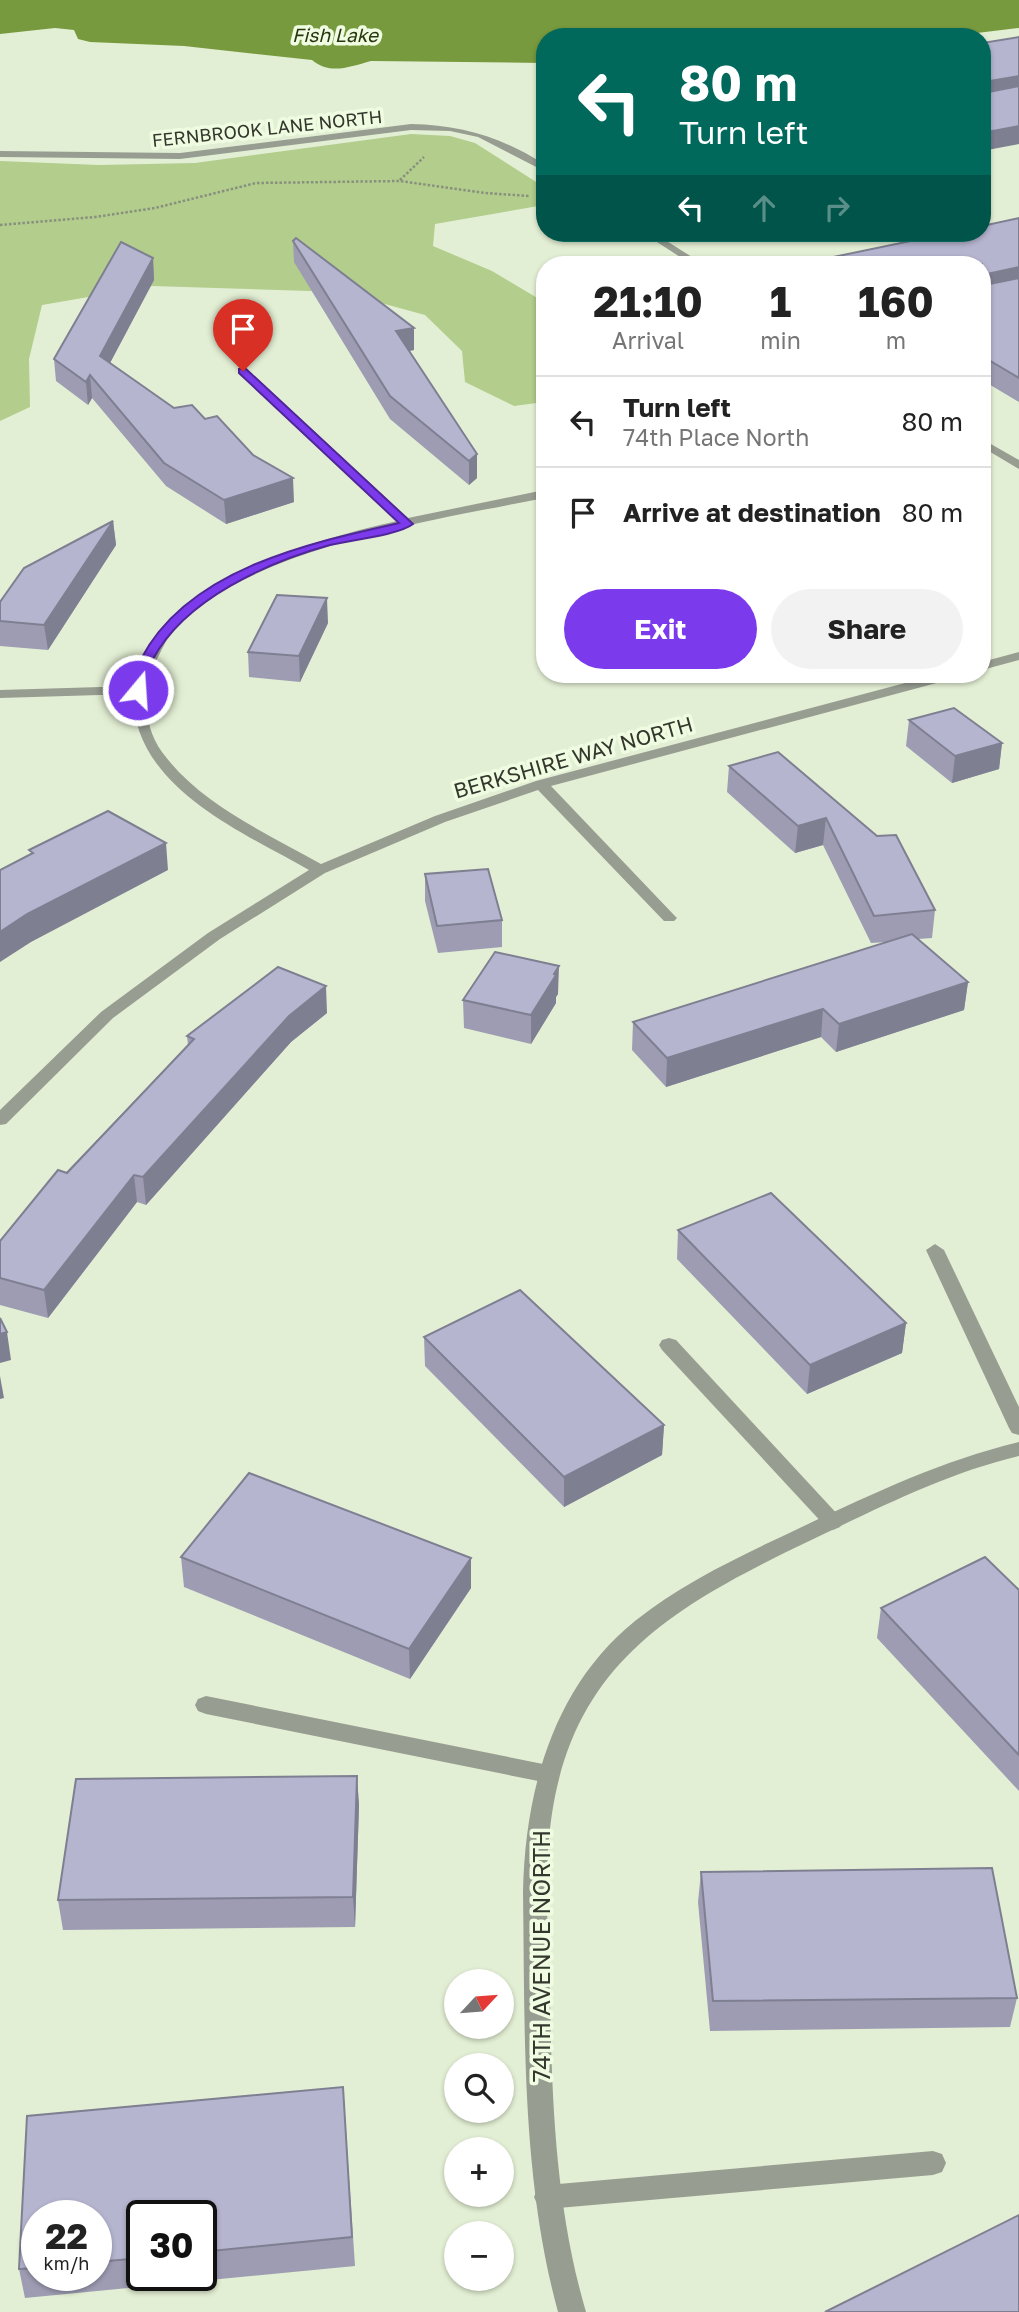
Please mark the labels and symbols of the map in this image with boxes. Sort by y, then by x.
water label: Fish Lake [292,23,380,46]
street label: FERNBROOK LANE NORTH [151,105,383,151]
pin [213,299,273,371]
position arrow [101,653,175,727]
street label: BERKSHIRE WAY NORTH [450,710,696,804]
street label: 74TH AVENUE NORTH [526,1830,555,2082]
north arrow [444,1969,514,2039]
speed limit sign: 30 [126,2200,217,2291]

